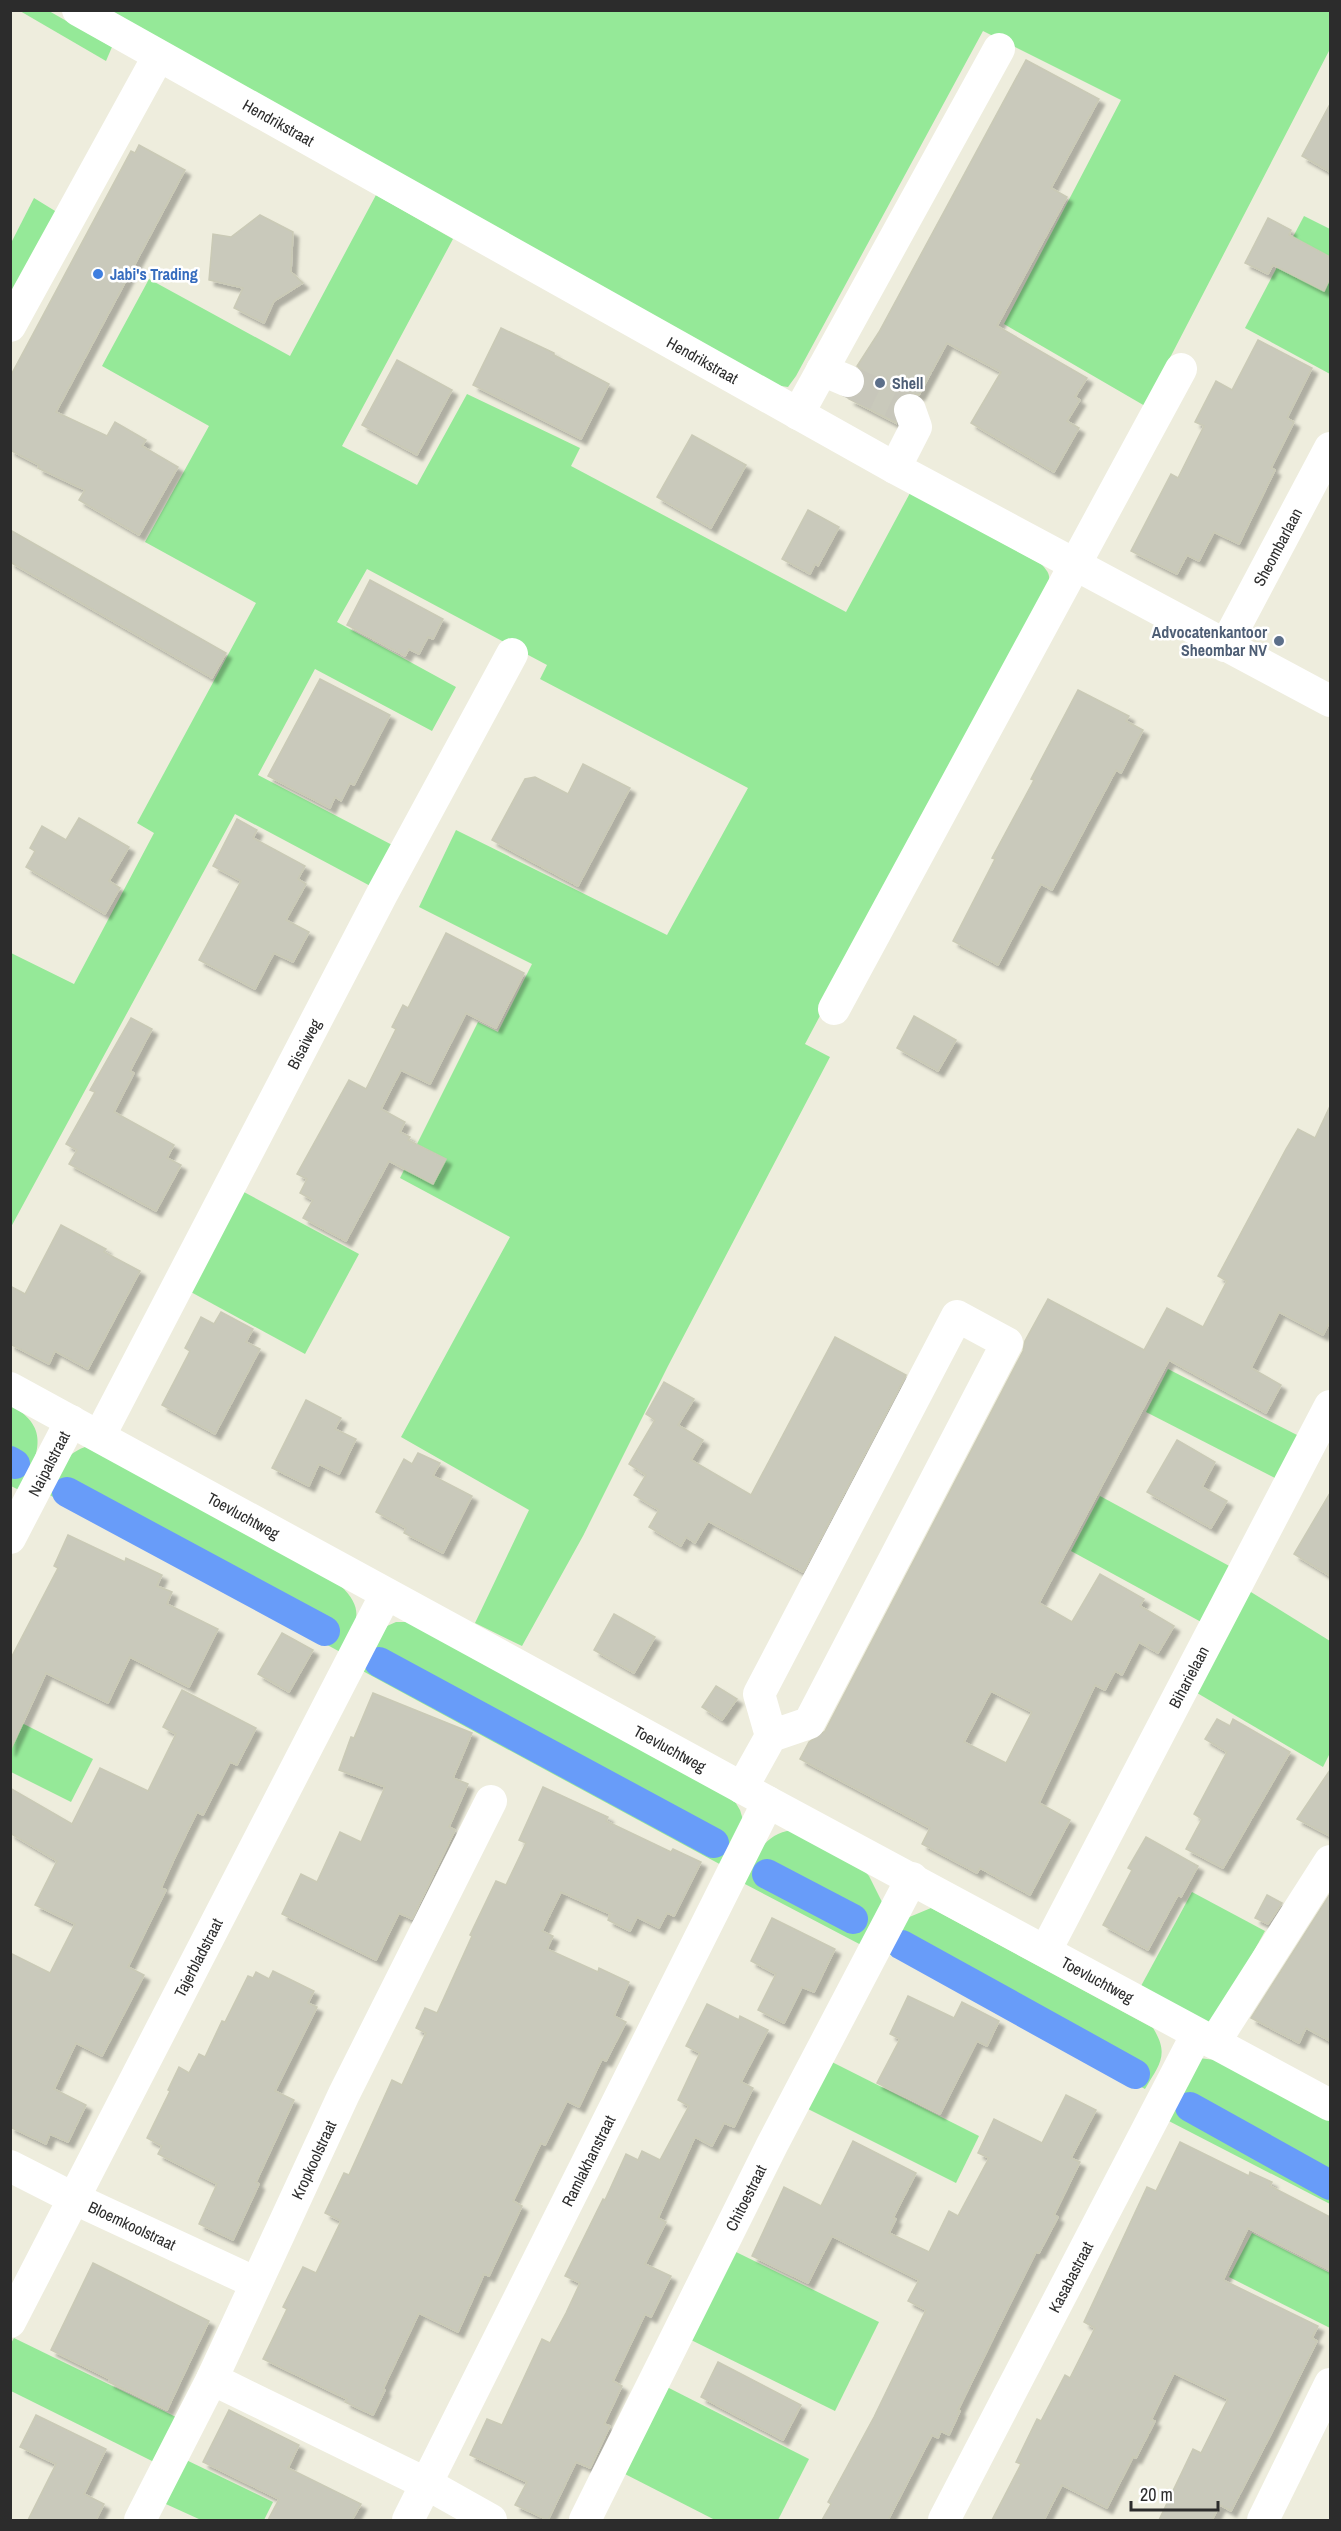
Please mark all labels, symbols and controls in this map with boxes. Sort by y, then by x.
street label: Hendrikstraat [239,94,319,152]
place label: Jabi's Trading [110,263,198,285]
marker: Jabi's Trading [91,267,105,281]
street label: Hendrikstraat [663,331,743,389]
place label: Shell [892,372,923,394]
marker: Shell [873,376,887,390]
street label: Sheombarlaan [1248,504,1307,590]
place label: Advocatenkantoor Sheombar NV [1152,621,1268,661]
marker: Advocatenkantoor Sheombar NV [1272,634,1286,648]
street label: Bisaiweg [282,1014,326,1073]
street label: Naipalstraat [23,1427,75,1500]
street label: Toevluchtweg [203,1487,284,1545]
street label: Biharielaan [1163,1642,1214,1712]
street label: Toevluchtweg [630,1720,711,1778]
street label: Tajerbladstraat [169,1914,228,2001]
street label: Toevluchtweg [1057,1951,1138,2009]
street label: Ramlakhanstraat [556,2111,620,2210]
street label: Kropkoolstraat [286,2116,341,2203]
street label: Chitoestraat [720,2161,772,2235]
street label: Bloemkoolstraat [85,2196,180,2255]
street label: Kasabastraat [1043,2237,1098,2316]
scale bar [1131,2474,1218,2512]
text: 20 m [1140,2482,1173,2507]

